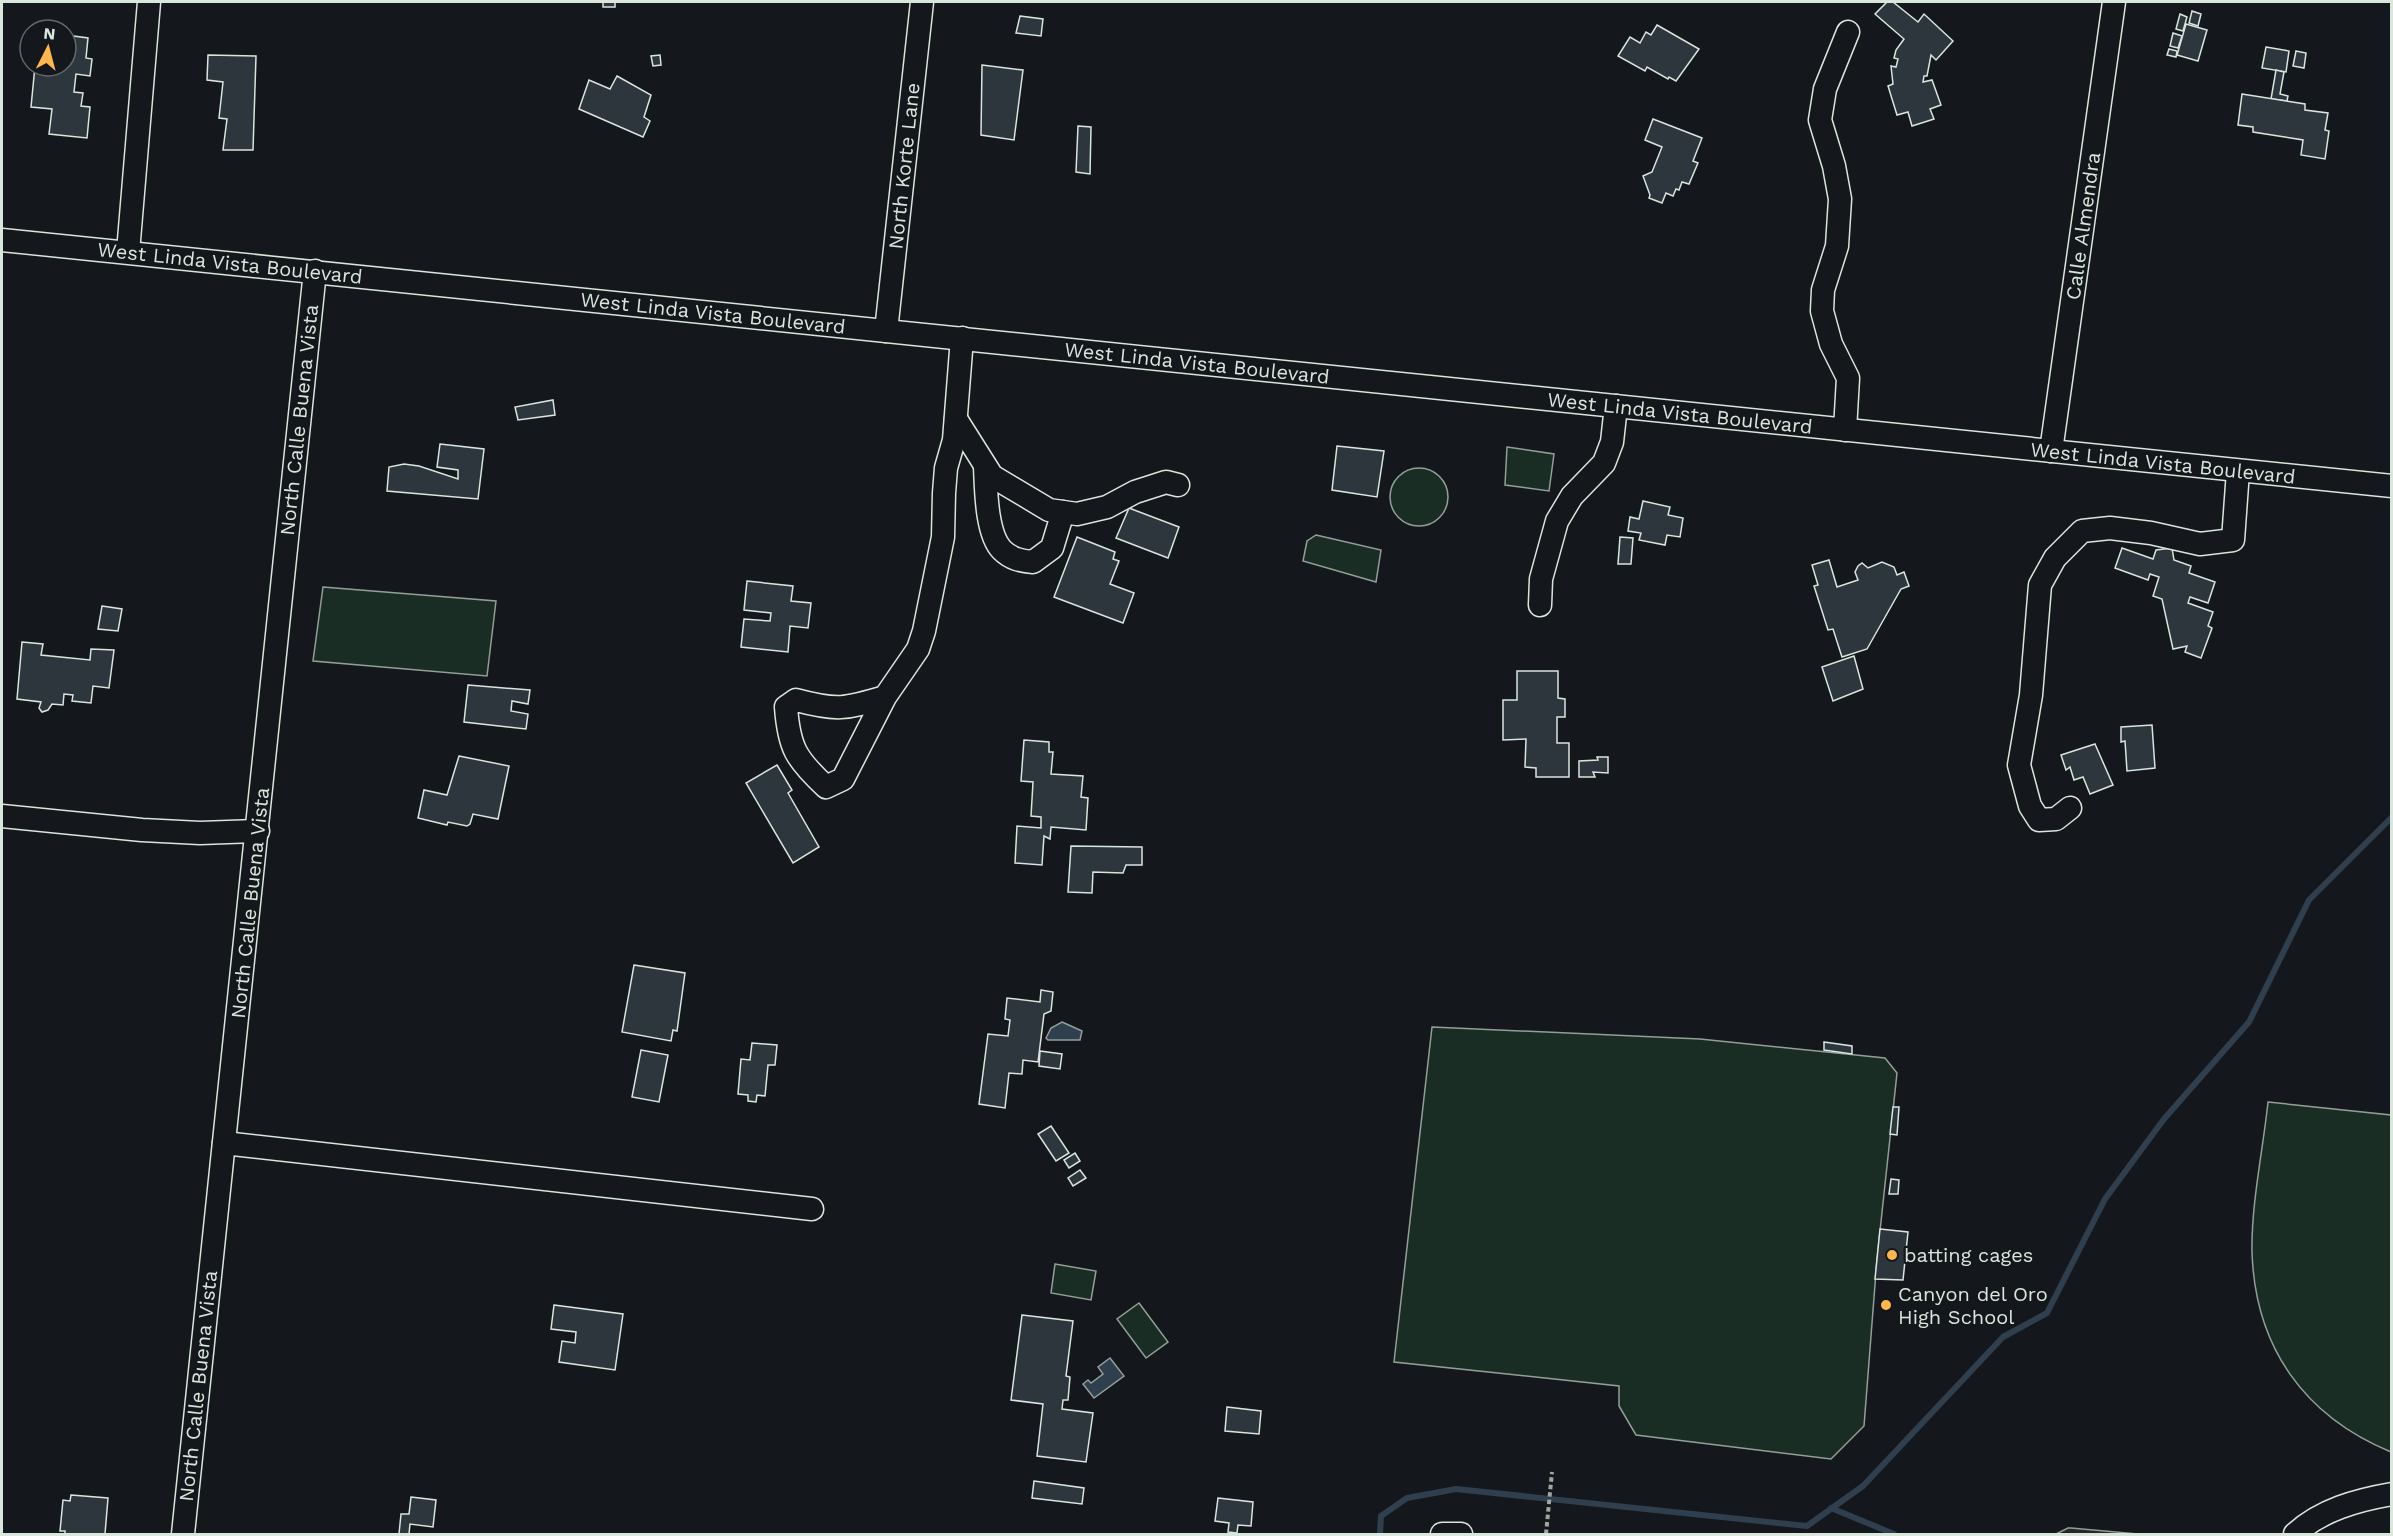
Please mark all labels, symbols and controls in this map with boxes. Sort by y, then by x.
north arrow [18,18,78,78]
text: N [43,24,56,44]
street label: North Korte Lane [883,81,925,251]
street label: Calle Almendra [2061,151,2105,301]
street label: West Linda Vista Boulevard [96,237,364,289]
street label: West Linda Vista Boulevard [579,287,847,339]
street label: North Calle Buena Vista [275,303,323,537]
street label: West Linda Vista Boulevard [1063,337,1331,389]
street label: West Linda Vista Boulevard [1546,387,1814,439]
street label: West Linda Vista Boulevard [2029,437,2297,489]
street label: North Calle Buena Vista [226,786,274,1020]
place label: batting cages [1904,1243,2033,1267]
marker: batting cages [1885,1248,1899,1262]
street label: North Calle Buena Vista [174,1269,222,1503]
place label: Canyon del Oro High School [1898,1282,2048,1329]
marker: Canyon del Oro High School [1879,1298,1893,1312]

